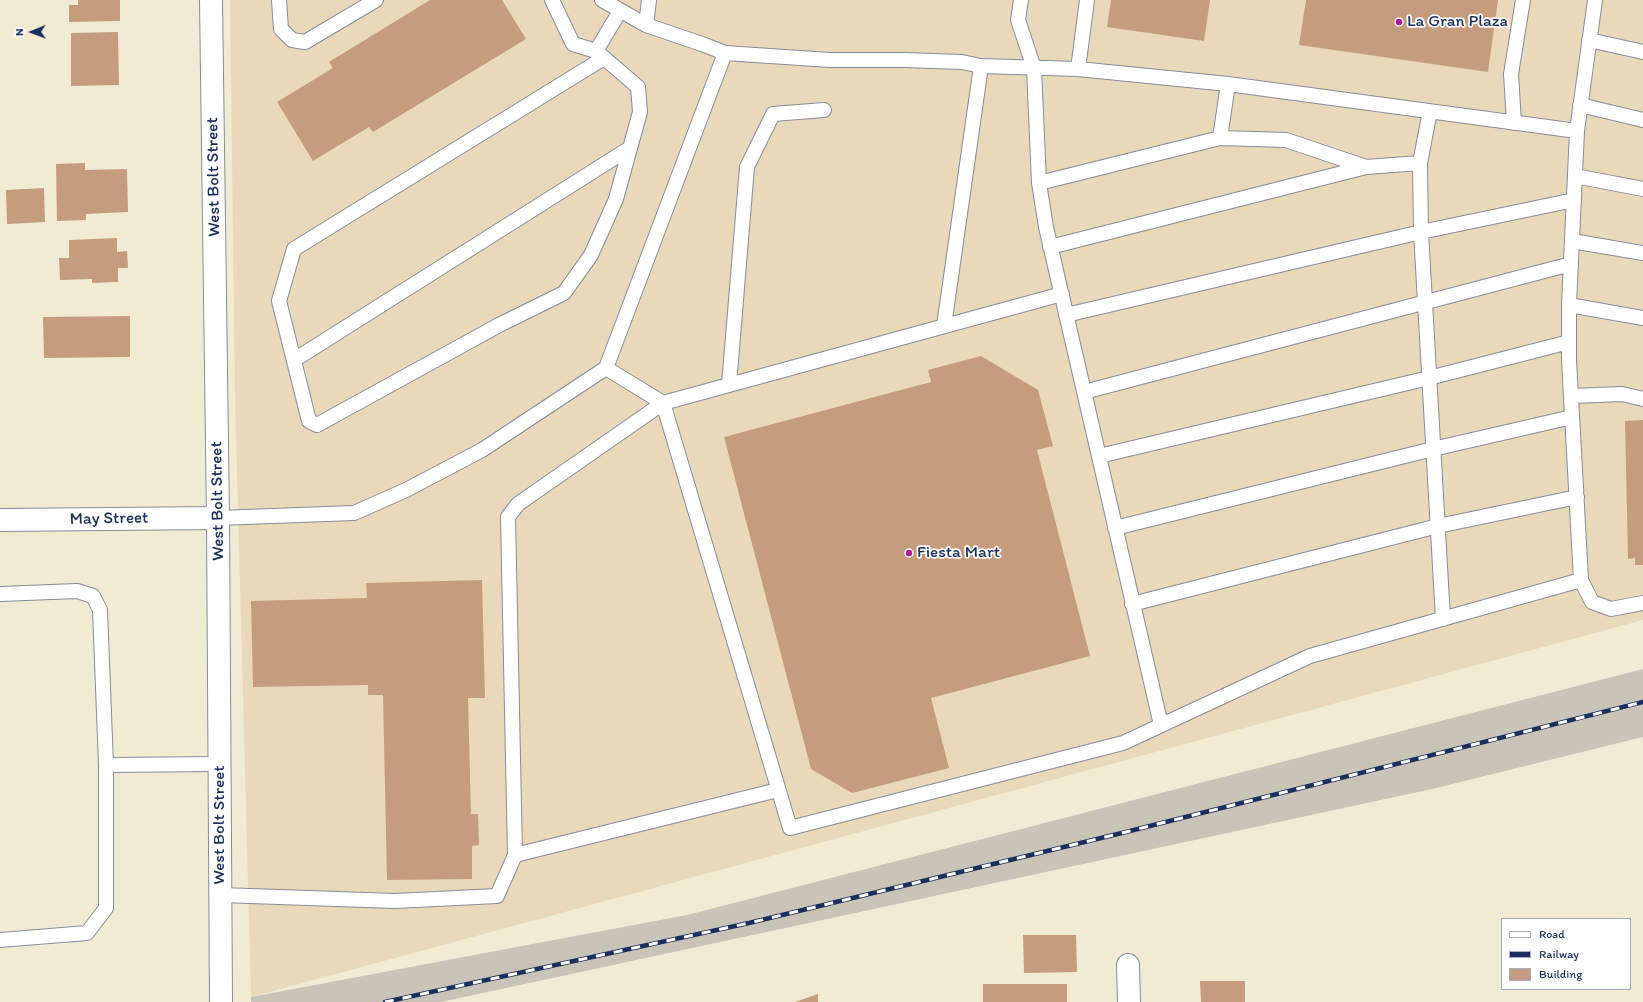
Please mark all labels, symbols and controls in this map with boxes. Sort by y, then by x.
north arrow [12,12,52,52]
place label: La Gran Plaza [1407,12,1508,32]
marker: La Gran Plaza [1394,17,1404,27]
text: N [13,28,26,36]
street label: West Bolt Street [203,117,225,237]
street label: West Bolt Street [207,441,229,561]
street label: May Street [69,508,149,530]
place label: Fiesta Mart [917,543,1000,563]
marker: Fiesta Mart [904,548,914,558]
street label: West Bolt Street [210,765,230,885]
legend [1501,918,1631,990]
text: Road [1539,927,1565,941]
text: Railway [1539,947,1579,961]
text: Building [1539,967,1582,981]

